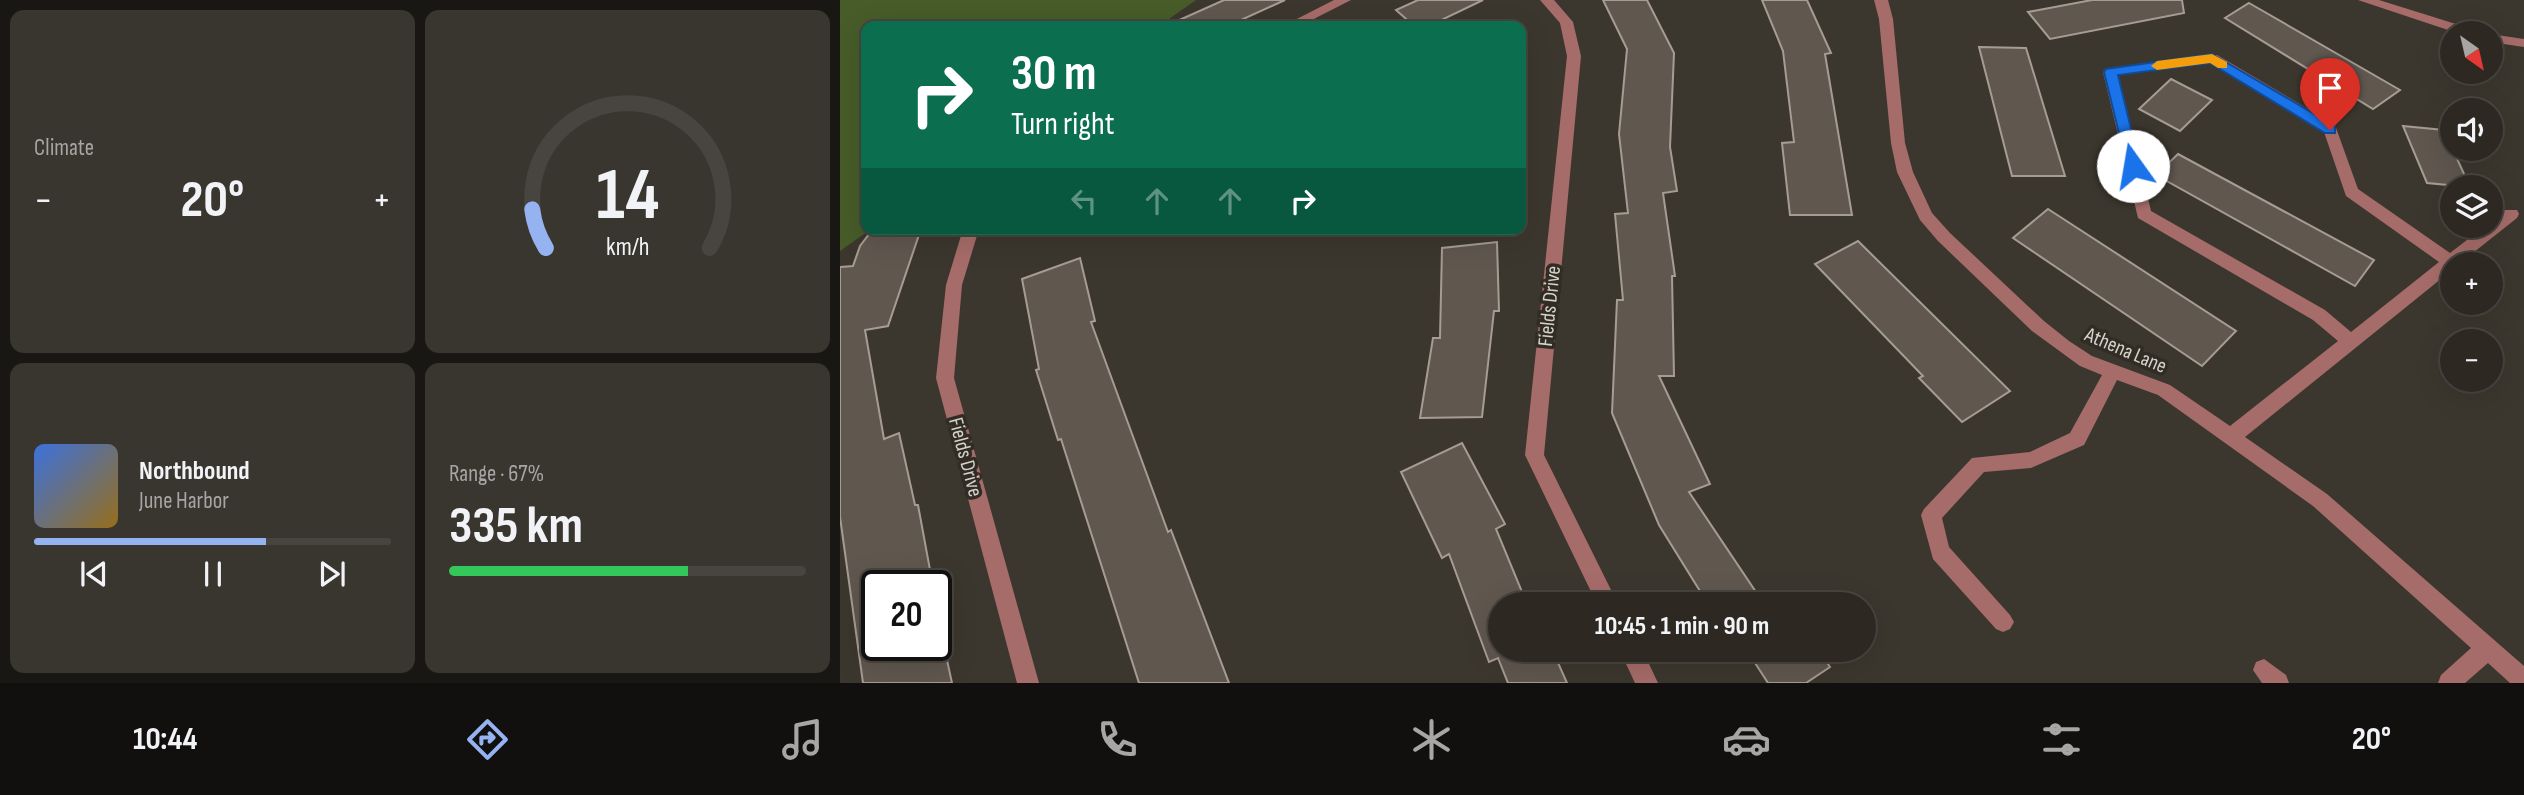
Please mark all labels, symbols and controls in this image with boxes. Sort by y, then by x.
north arrow [2440,21,2502,84]
map controls [2440,21,2503,392]
text: 30 m [1011,45,1096,104]
icon: right [896,49,987,140]
pin [2300,58,2360,130]
icon: arrive [2311,69,2349,107]
button: sound [2440,98,2503,161]
text: Turn right [1011,105,1115,144]
position arrow [2096,129,2170,203]
text: Climate [34,134,94,162]
text: 14 [596,152,659,240]
text: 20° [181,169,244,232]
button: layers [2440,175,2503,238]
text: − [34,178,53,223]
text: + [372,178,391,223]
icon: left [1065,182,1103,220]
icon: ahead [1138,182,1176,220]
icon: ahead [1211,182,1249,220]
icon: right [1284,182,1322,220]
text: km/h [606,231,649,262]
button: + [2440,252,2503,315]
street label: Fields Drive [1533,265,1566,348]
street label: Athena Lane [2080,322,2171,379]
button: − [2440,329,2503,392]
street label: Fields Drive [943,415,988,499]
text: Northbound [139,456,250,487]
text: Range · 67% [449,460,544,488]
text: June Harbor [139,487,229,515]
text: 335 km [449,495,583,558]
icon: previous [75,555,113,593]
icon: pause [194,555,232,593]
icon: next [313,555,351,593]
speed limit sign: 20 [861,570,952,661]
text: 10:45 · 1 min · 90 m [1595,611,1769,642]
icon: directions [463,715,512,764]
icon: music [778,715,827,764]
icon: phone [1093,715,1142,764]
icon: climate [1407,715,1456,764]
icon: car [1722,715,1771,764]
icon: filters [2037,715,2086,764]
text: 10:44 [133,720,197,759]
text: 20° [2352,720,2391,759]

